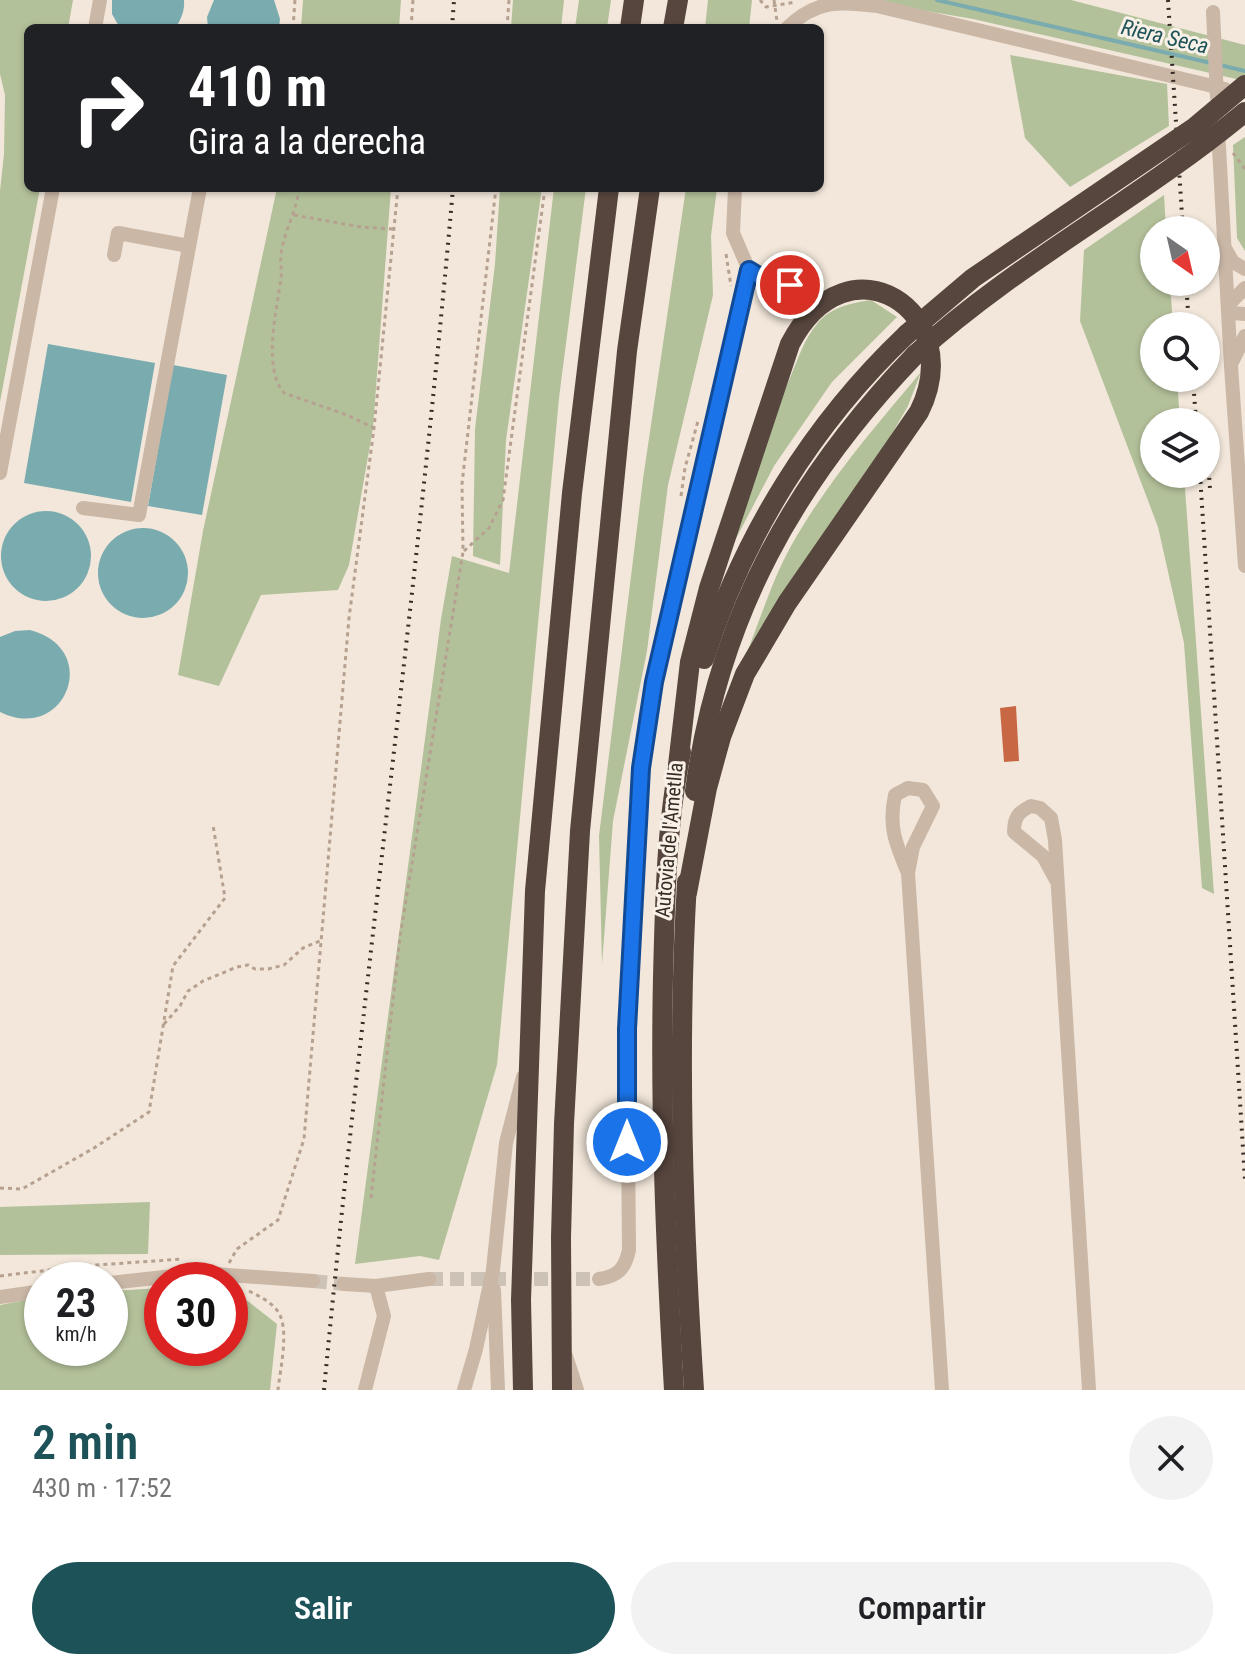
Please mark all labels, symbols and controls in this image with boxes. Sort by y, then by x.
water label: Riera Seca [1119,14,1211,59]
text: 410 m [188,54,327,120]
icon: right [56,56,160,160]
text: Gira a la derecha [188,121,426,163]
north arrow [1140,216,1220,296]
map controls [1140,216,1220,488]
pin [756,251,824,319]
icon: arrive [768,263,812,307]
button: search [1140,312,1220,392]
button: layers [1140,408,1220,488]
street label: Autovia de l'Ametlla [650,762,688,918]
position arrow [585,1100,669,1184]
speed limit sign: 30 [144,1262,248,1366]
text: 23 [56,1280,96,1327]
text: km/h [55,1322,97,1346]
text: 2 min [32,1414,138,1471]
button: close [1129,1416,1213,1500]
text: 430 m · 17:52 [32,1473,172,1503]
button: Salir [32,1562,615,1654]
button: Compartir [631,1562,1213,1654]

